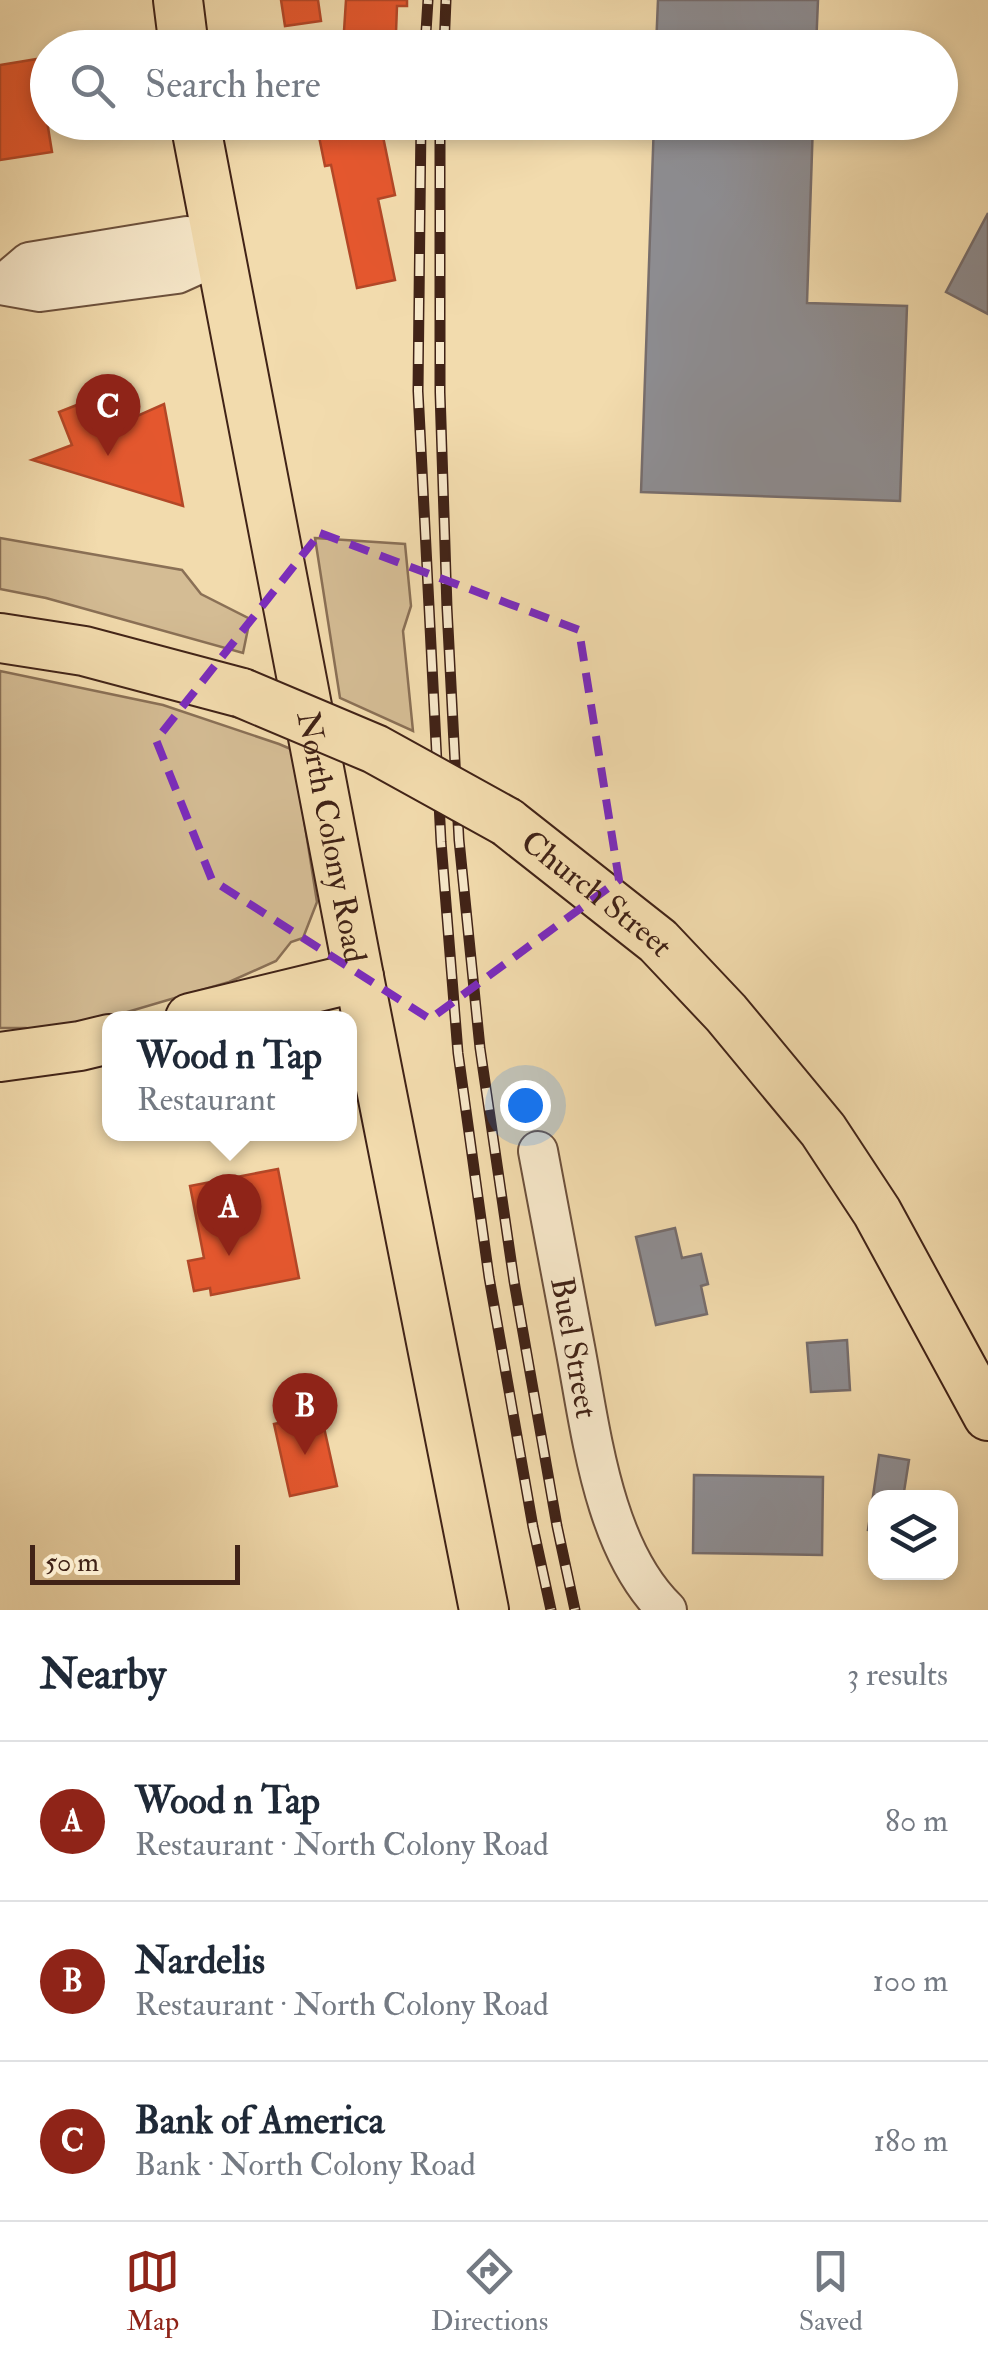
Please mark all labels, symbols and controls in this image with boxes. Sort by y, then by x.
search box [30,30,958,140]
icon: search [65,58,120,113]
text: Search here [145,61,321,109]
pin: C [76,374,140,456]
street label: North Colony Road [287,708,375,966]
street label: Church Street [513,822,681,965]
popup [102,1011,357,1141]
text: Wood n Tap [137,1032,322,1080]
text: Restaurant [137,1080,276,1120]
your location [500,1080,551,1131]
pin: A [196,1174,262,1256]
street label: Buel Street [541,1274,606,1422]
pin: B [272,1372,338,1455]
map controls [868,1490,958,1580]
button: layers [868,1490,958,1580]
scale bar [30,1540,240,1584]
text: 50 m [45,1545,99,1580]
text: Nearby [40,1649,166,1701]
text: 3 results [847,1655,948,1695]
text: Wood n Tap [135,1777,320,1825]
text: A [62,1801,83,1841]
text: 80 m [885,1801,948,1841]
text: Restaurant · North Colony Road [135,1825,549,1865]
text: Nardelis [135,1937,265,1985]
text: B [62,1961,83,2001]
text: 100 m [872,1961,948,2001]
text: Restaurant · North Colony Road [135,1985,549,2025]
text: Bank of America [135,2097,384,2145]
text: C [61,2121,84,2161]
text: 180 m [874,2121,948,2161]
text: Bank · North Colony Road [135,2145,476,2185]
tab: Map [125,2244,180,2339]
tab: Directions [431,2244,548,2339]
tab: Saved [799,2244,863,2339]

